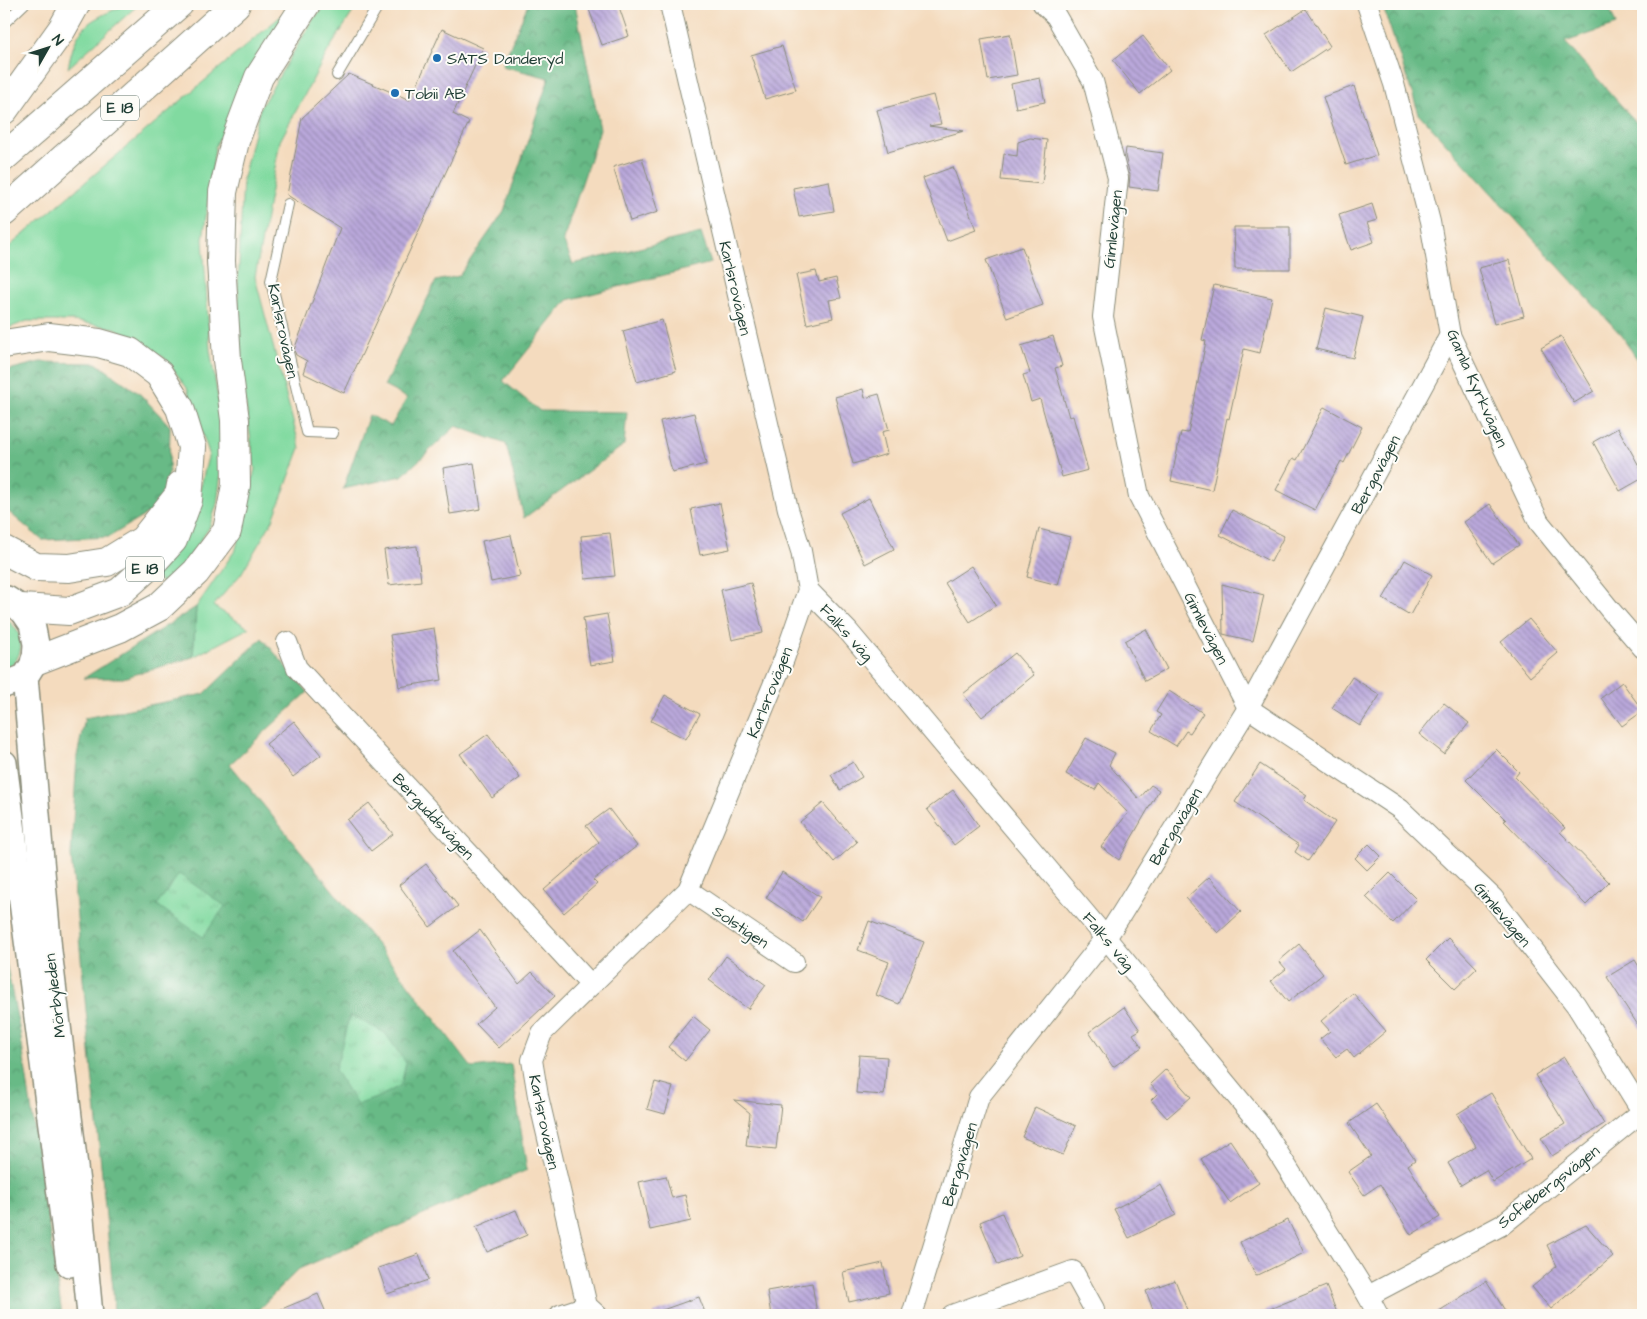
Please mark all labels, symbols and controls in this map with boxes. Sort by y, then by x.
north arrow [22,22,72,72]
text: N [47,31,68,50]
place label: SATS Danderyd [447,48,563,71]
marker: SATS Danderyd [431,52,443,64]
place label: Tobii AB [405,83,466,105]
marker: Tobii AB [389,87,401,99]
road number: E 18 [101,96,139,120]
street label: Gimlevägen [1098,189,1129,269]
street label: Karlsrovägen [712,239,757,338]
street label: Karlsrovägen [261,282,304,381]
street label: Gamla Kyrkvägen [1440,326,1513,451]
street label: Bergavägen [1346,431,1407,518]
road number: E 18 [126,556,164,582]
street label: Gimlevägen [1178,589,1234,669]
street label: Falks väg [814,599,878,667]
street label: Karlsrovägen [742,644,799,742]
street label: Berguddsvägen [387,769,479,865]
street label: Bergavägen [1144,784,1208,870]
street label: Gimlevägen [1468,878,1536,952]
street label: Solstigen [707,900,773,955]
street label: Falks väg [1076,907,1139,976]
street label: Mörbyleden [39,952,72,1039]
street label: Karlsrovägen [522,1073,565,1172]
street label: Bergavägen [937,1120,984,1209]
street label: Sofiebergsvägen [1493,1140,1605,1234]

